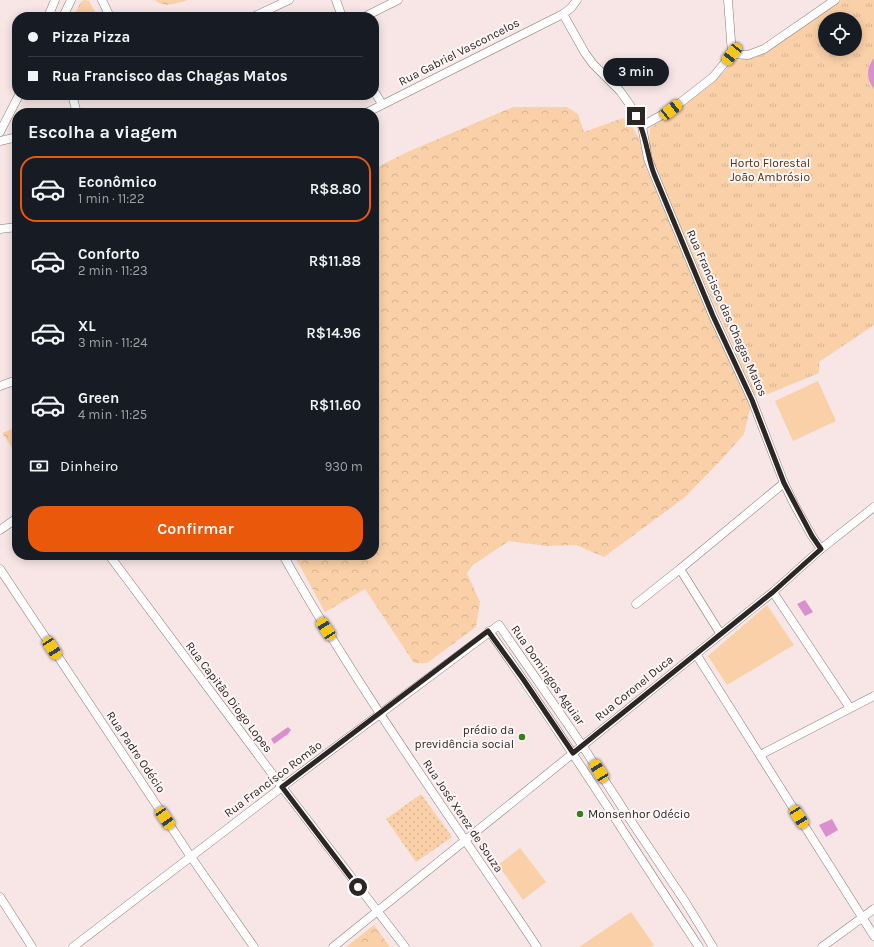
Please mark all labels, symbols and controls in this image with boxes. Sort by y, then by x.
map controls [818,12,862,56]
button: locate [818,12,862,56]
street label: Rua Gabriel Vasconcelos [396,15,522,89]
text: Pizza Pizza [52,28,130,46]
car [720,41,744,67]
callout: 3 min [603,58,669,86]
text: 3 min [618,64,654,79]
text: Rua Francisco das Chagas Matos [52,67,288,85]
car [658,98,684,122]
route end [627,107,645,125]
text: Escolha a viagem [28,121,178,143]
park label: Horto Florestal João Ambrósio [730,156,810,184]
icon: car [30,171,66,207]
text: Econômico [78,173,157,191]
text: R$8.80 [310,180,361,198]
text: 1 min · 11:22 [78,191,144,206]
street label: Rua Francisco das Chagas Matos [684,227,770,399]
icon: car [30,243,66,279]
text: Conforto [78,245,140,263]
text: R$11.88 [309,252,361,270]
text: 2 min · 11:23 [78,263,148,278]
icon: car [30,315,66,351]
text: XL [78,317,96,335]
text: R$14.96 [306,324,361,342]
text: 3 min · 11:24 [78,335,148,350]
icon: car [30,387,66,423]
text: Green [78,389,119,407]
text: R$11.60 [310,396,361,414]
text: 4 min · 11:25 [78,407,147,422]
icon: cash [28,455,50,477]
text: Dinheiro [60,457,118,475]
text: 930 m [325,459,363,474]
button: Confirmar [28,506,363,552]
car [314,616,338,642]
street label: Rua Domingos Aguiar [508,622,588,728]
car [40,635,64,661]
street label: Rua Capitão Diogo Lopes [183,639,275,755]
street label: Rua Coronel Duca [592,652,676,724]
street label: Rua Padre Odécio [104,709,168,795]
place label: prédio da previdência social [415,723,514,751]
marker: prédio da previdência social [517,732,527,742]
street label: Rua Francisco Romão [221,738,325,820]
street label: Rua José Xerez de Souza [420,757,506,875]
car [588,758,610,784]
car [788,804,810,830]
car [153,805,177,831]
place label: Monsenhor Odécio [588,807,690,821]
marker: Monsenhor Odécio [575,809,585,819]
route start [349,878,367,896]

